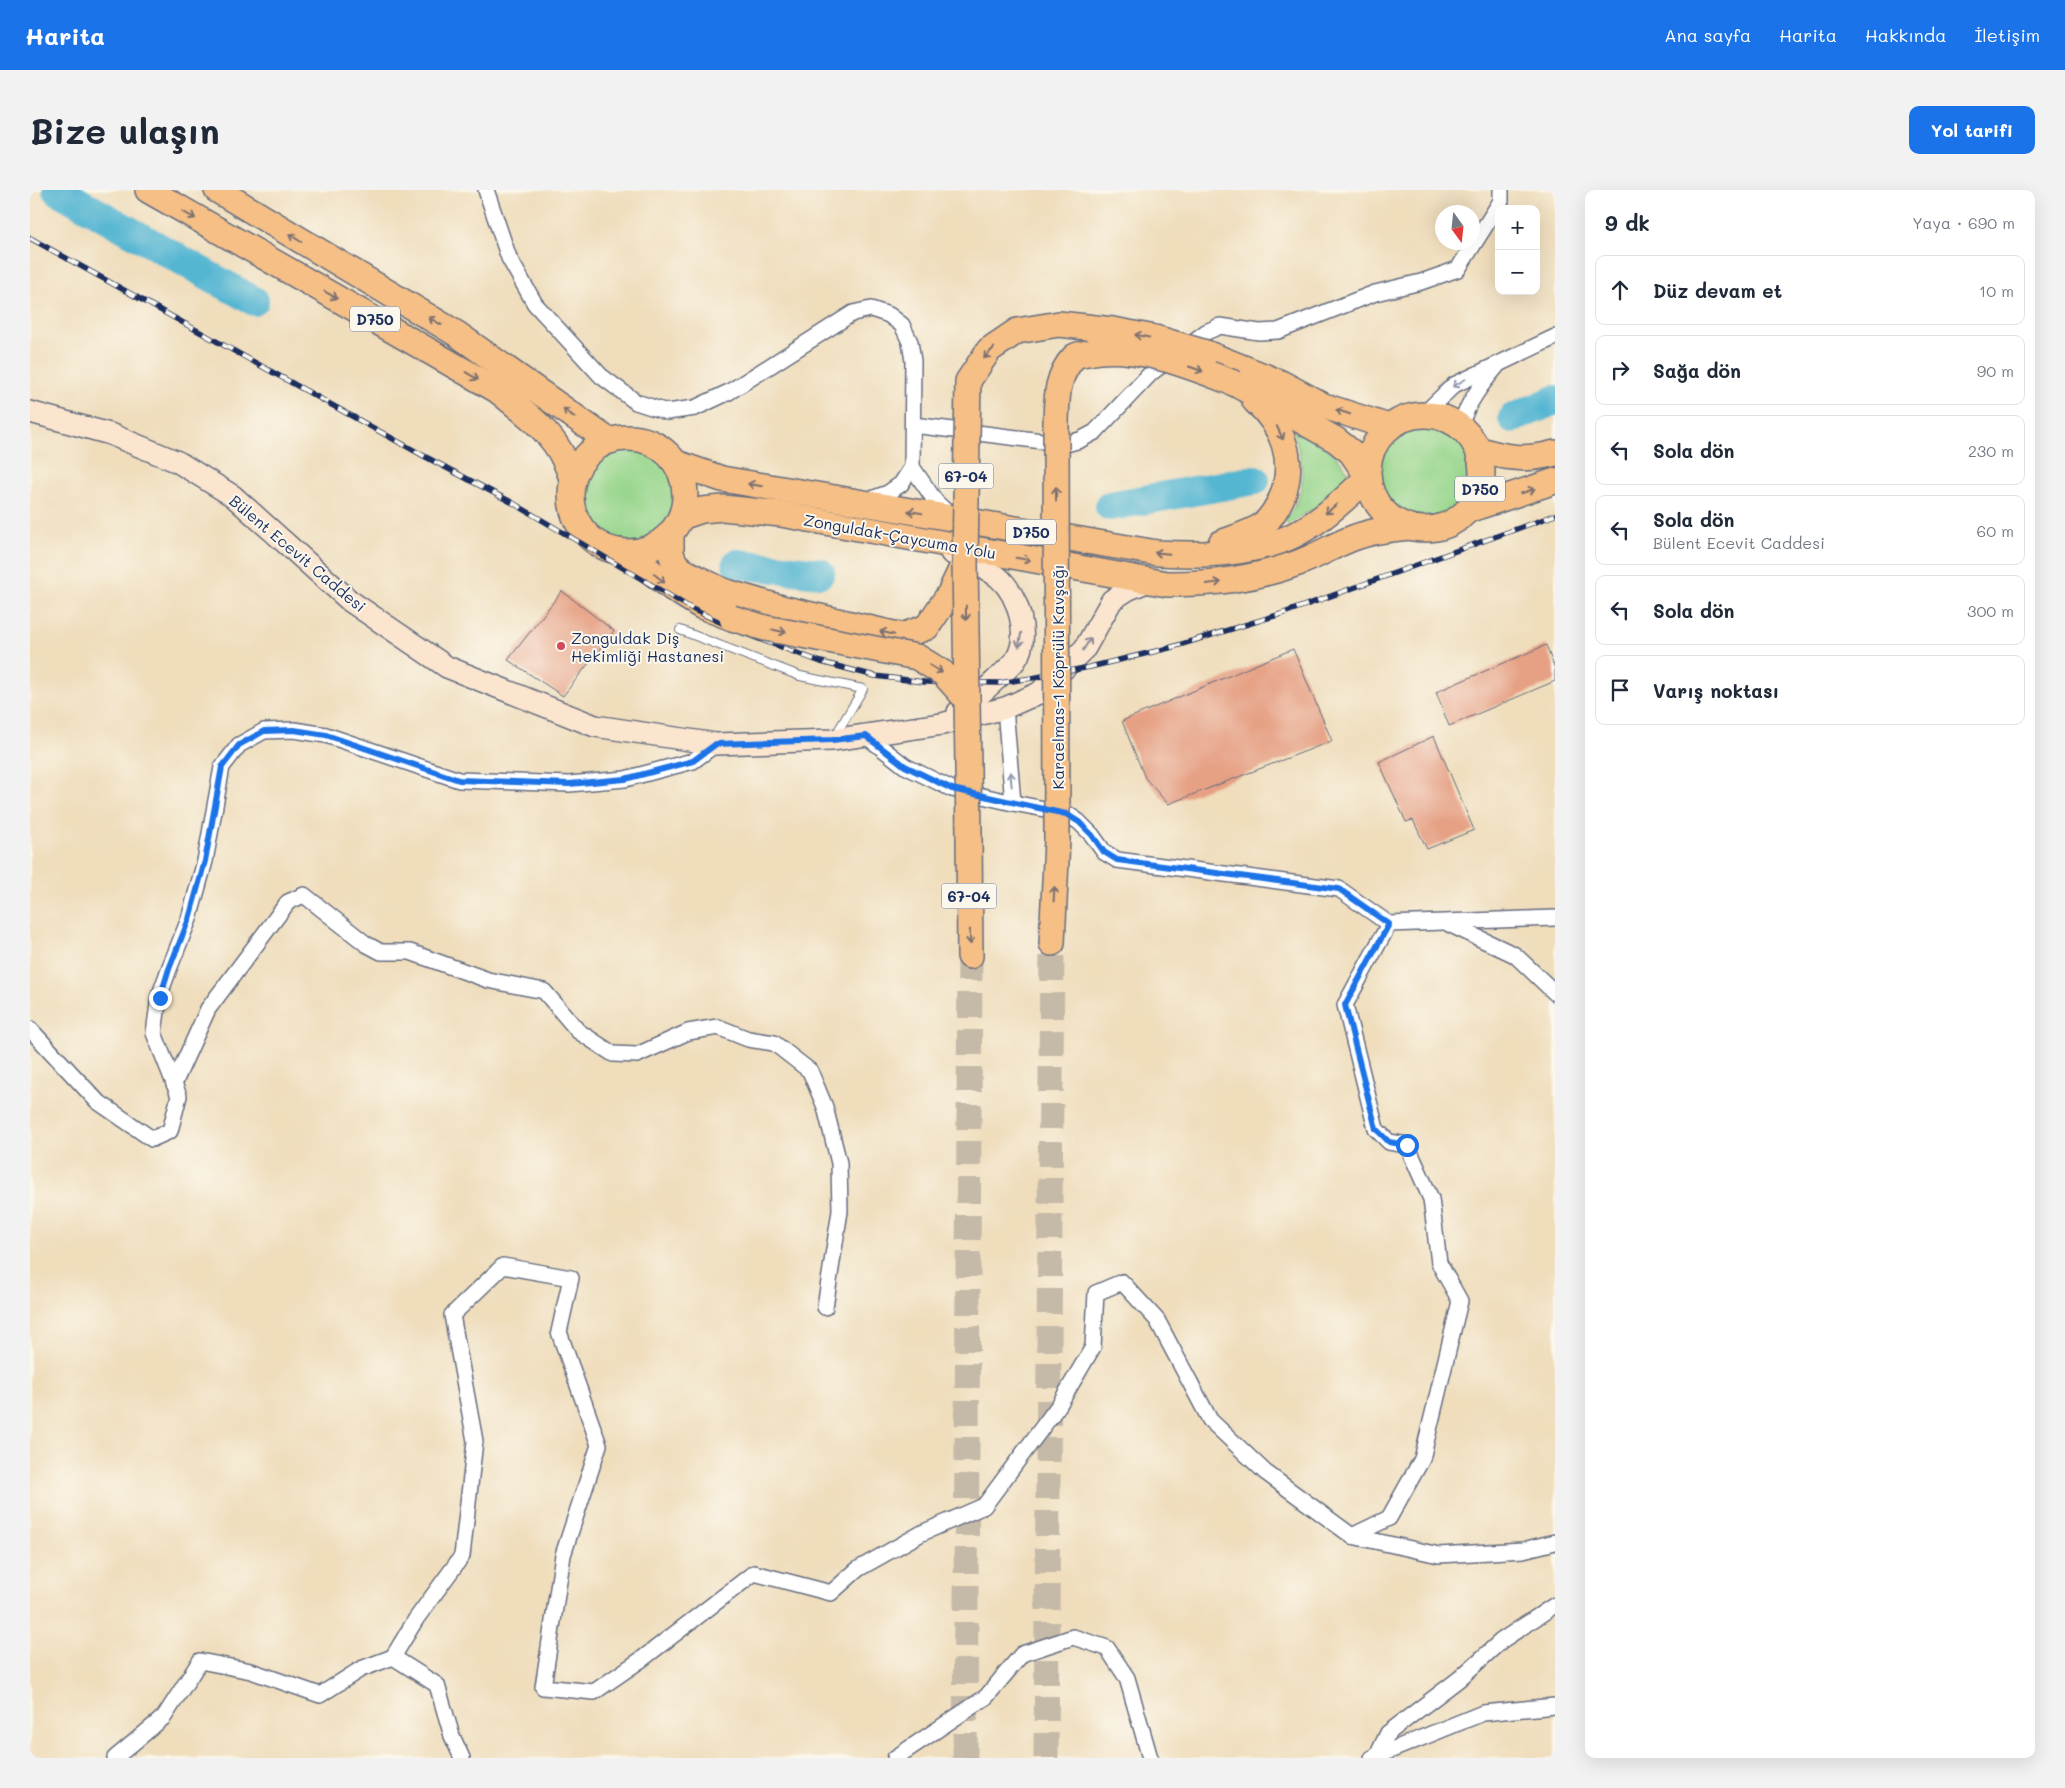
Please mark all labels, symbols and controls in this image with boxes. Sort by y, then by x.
text: Harita [25,20,105,51]
text: Ana sayfa [1664,23,1751,47]
text: Harita [1779,23,1837,47]
text: Hakkında [1865,23,1946,47]
text: İletişim [1974,23,2040,47]
button: Yol tarifi [1909,106,2035,154]
text: Bize ulaşın [30,107,220,153]
north arrow [1435,205,1480,250]
map controls [1495,205,1540,295]
button: + [1495,205,1540,250]
text: 9 dk [1605,209,1650,236]
one-way arrow [182,210,197,220]
text: Yaya · 690 m [1912,212,2015,233]
one-way arrow [288,233,302,243]
button: − [1495,250,1540,295]
icon: ahead [1606,276,1634,304]
text: Düz devam et [1653,278,1782,303]
text: 10 m [1979,280,2014,301]
one-way arrow [323,290,338,300]
road number: D750 [350,306,400,332]
one-way arrow [428,316,442,326]
one-way arrow [1135,330,1151,340]
one-way arrow [983,346,995,359]
icon: right [1606,356,1634,384]
text: Sağa dön [1653,358,1741,383]
text: 90 m [1977,360,2014,381]
one-way arrow [1188,365,1203,374]
one-way arrow [465,371,479,381]
one-way arrow [1452,378,1467,388]
one-way arrow [563,407,576,418]
one-way arrow [1335,407,1351,416]
one-way arrow [1275,425,1285,440]
icon: left [1606,436,1634,464]
text: Sola dön [1653,438,1735,463]
text: 230 m [1968,440,2014,461]
road number: 67-04 [938,464,994,488]
road number: D750 [1455,476,1505,502]
one-way arrow [748,479,764,489]
one-way arrow [1051,486,1061,502]
one-way arrow [1520,486,1536,495]
street label: Bülent Ecevit Caddesi [225,490,371,616]
one-way arrow [1325,504,1338,515]
one-way arrow [908,507,924,517]
text: Sola dön [1653,507,1735,532]
street label: Zonguldak-Çaycuma Yolu [802,509,998,563]
icon: left [1606,516,1634,544]
road number: D750 [1006,520,1056,544]
text: 60 m [1977,520,2014,541]
text: Bülent Ecevit Caddesi [1653,532,1825,553]
one-way arrow [1154,548,1170,558]
one-way arrow [1014,554,1030,564]
street label: Karaelmas-1 Köprülü Kavşağı [1047,564,1068,790]
one-way arrow [653,573,666,584]
one-way arrow [1206,578,1222,588]
icon: left [1606,596,1634,624]
text: Sola dön [1653,598,1735,623]
text: 300 m [1967,600,2014,621]
one-way arrow [961,604,971,620]
place label: Zonguldak Diş Hekimliği Hastanesi [571,627,724,666]
one-way arrow [771,627,787,636]
one-way arrow [879,628,895,637]
one-way arrow [1015,632,1025,648]
one-way arrow [1082,637,1092,651]
marker: Zonguldak Diş Hekimliği Hastanesi [555,640,567,652]
one-way arrow [929,664,943,674]
icon: arrive [1606,676,1634,704]
text: Varış noktası [1653,678,1779,703]
one-way arrow [1007,772,1016,788]
road number: 67-04 [942,884,996,908]
one-way arrow [1050,887,1059,903]
one-way arrow [965,928,975,944]
route end [149,987,172,1010]
route start [1396,1134,1419,1157]

